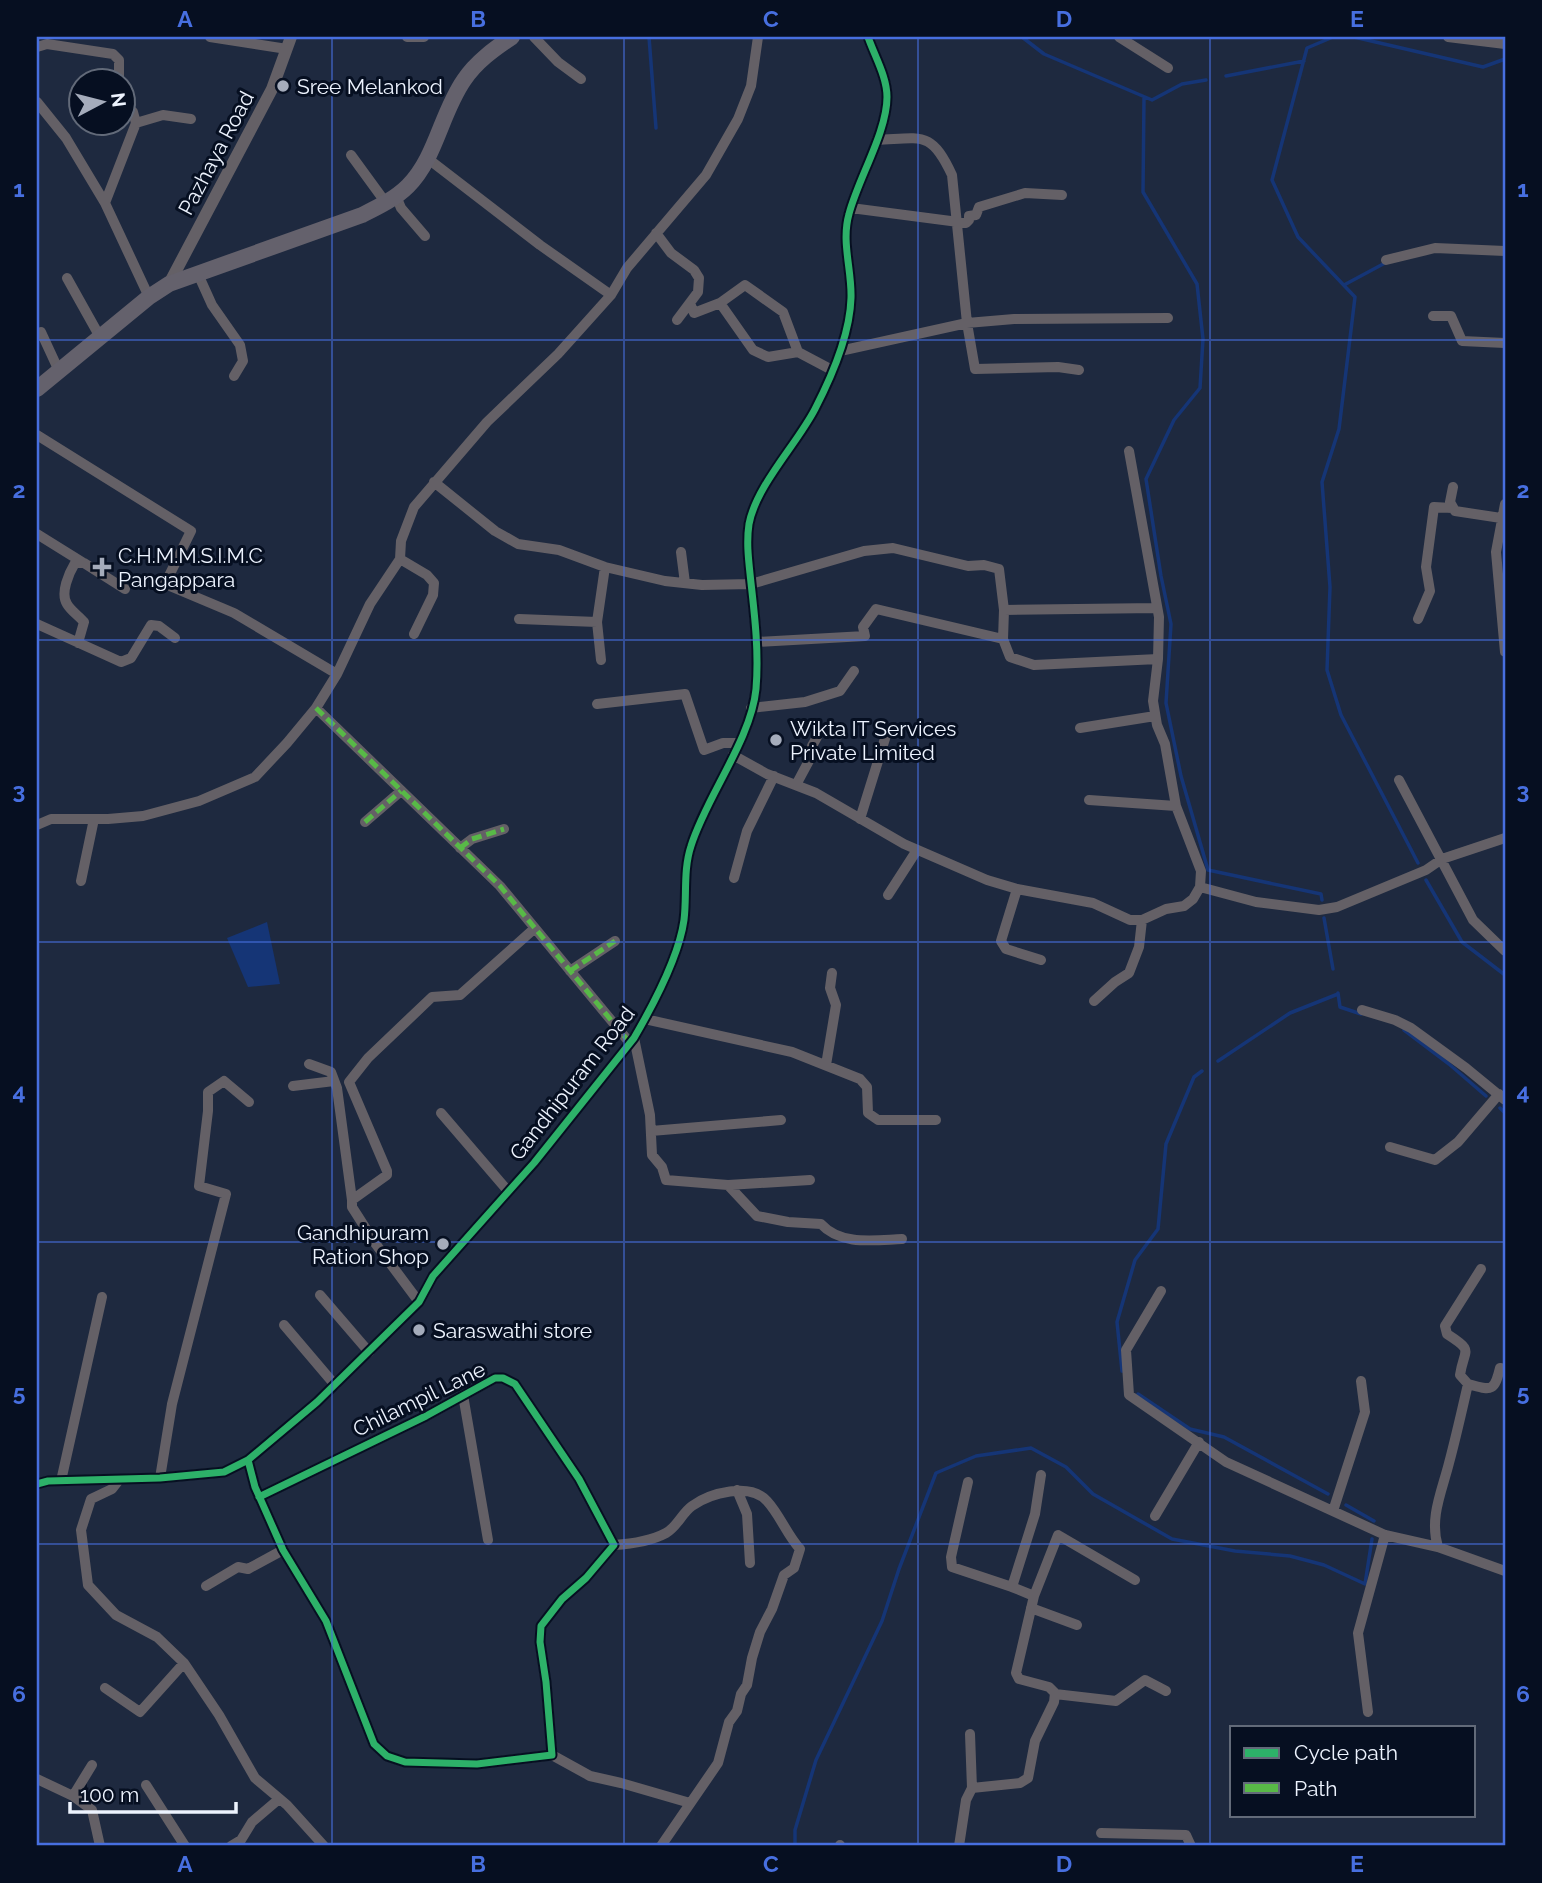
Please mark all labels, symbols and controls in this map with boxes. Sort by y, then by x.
text: A [177,5,193,32]
text: B [470,5,486,32]
text: C [763,5,779,32]
text: D [1056,5,1072,32]
text: E [1350,5,1364,32]
north arrow [66,66,136,136]
place label: Sree Melankod [297,74,443,99]
marker: Sree Melankod [275,78,291,94]
street label: Pazhaya Road [173,87,259,219]
text: N [107,91,131,108]
text: 1 [13,175,25,202]
text: 1 [1517,175,1529,202]
text: 2 [13,476,25,503]
text: 2 [1517,476,1529,503]
place label: C.H.M.M.S.I.M.C Pangappara [118,543,263,592]
marker: C.H.M.M.S.I.M.C Pangappara [92,557,112,577]
place label: Wikta IT Services Private Limited [790,716,956,765]
marker: Wikta IT Services Private Limited [768,732,784,748]
text: 3 [13,777,25,804]
text: 3 [1517,777,1529,804]
street label: Gandhipuram Road [504,1001,640,1165]
text: 4 [12,1078,26,1105]
text: 4 [1516,1078,1530,1105]
place label: Gandhipuram Ration Shop [297,1220,429,1269]
marker: Gandhipuram Ration Shop [435,1236,451,1252]
place label: Saraswathi store [433,1318,592,1343]
marker: Saraswathi store [411,1322,427,1338]
street label: Chilampil Lane [349,1356,489,1442]
text: 5 [13,1379,26,1406]
text: 5 [1517,1379,1530,1406]
text: 6 [12,1680,26,1707]
text: 6 [1516,1680,1530,1707]
legend [1230,1726,1476,1816]
text: Cycle path [1294,1740,1398,1765]
scale bar [70,1771,236,1815]
text: Path [1294,1776,1338,1801]
text: 100 m [80,1782,139,1807]
text: A [177,1850,193,1877]
text: B [470,1850,486,1877]
text: C [763,1850,779,1877]
text: D [1056,1850,1072,1877]
text: E [1350,1850,1364,1877]

